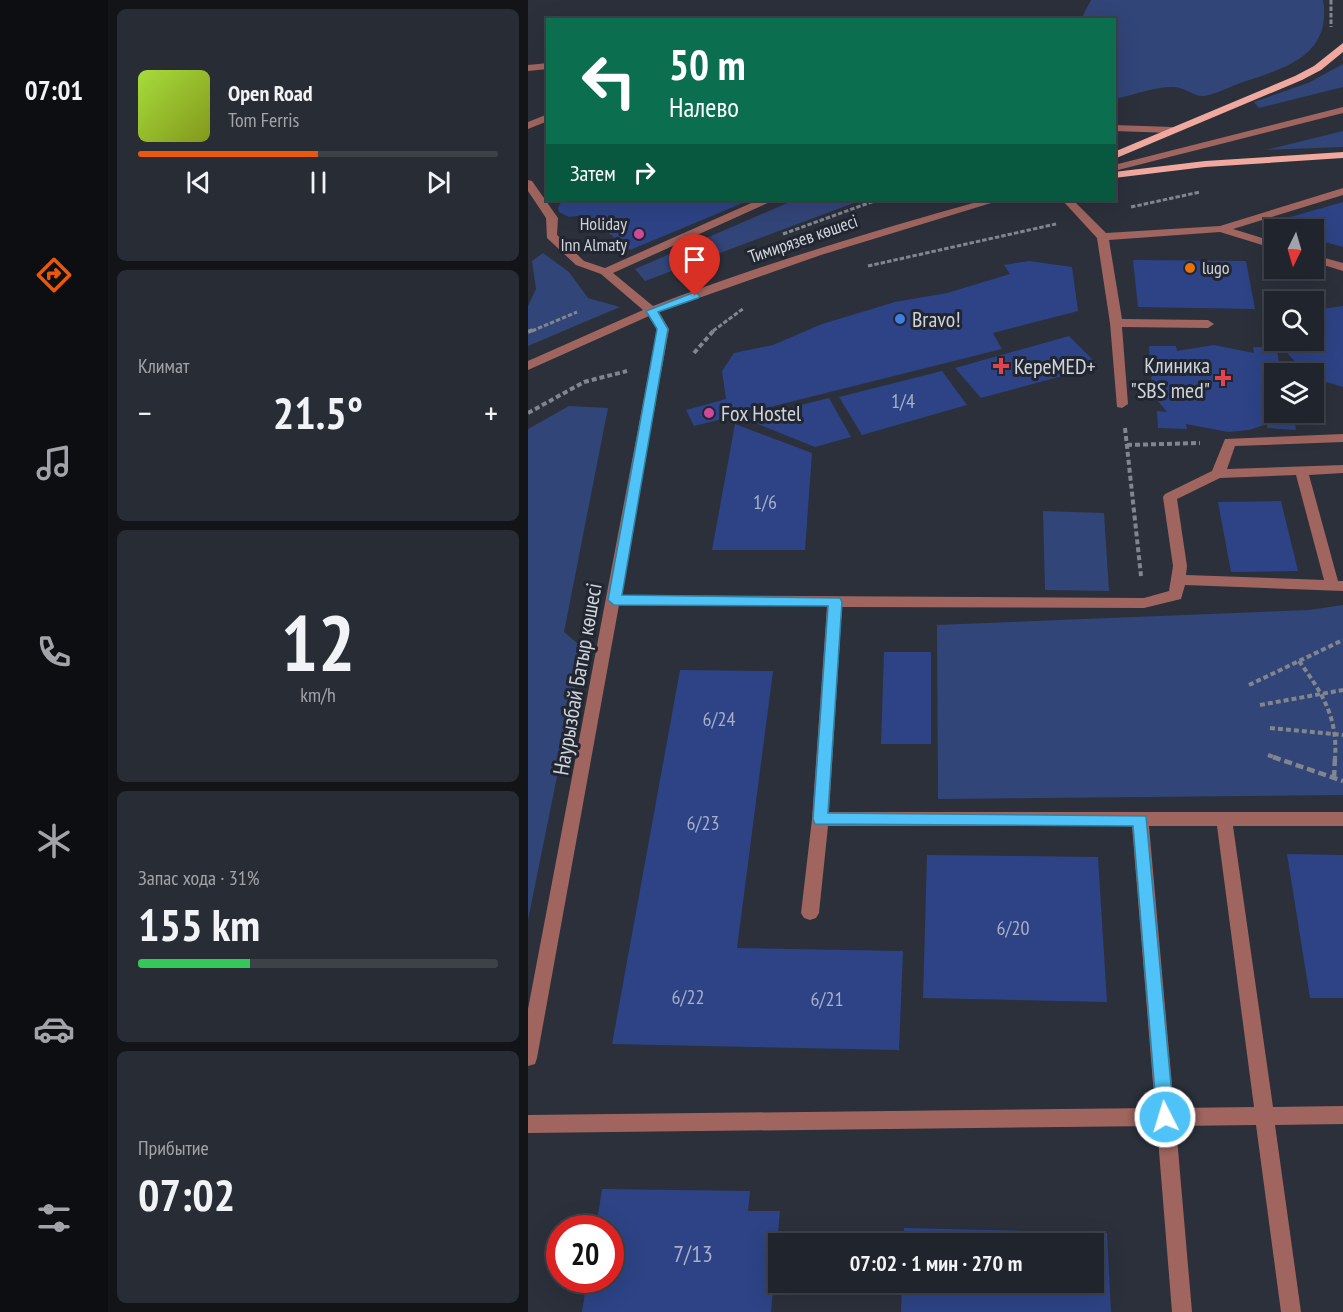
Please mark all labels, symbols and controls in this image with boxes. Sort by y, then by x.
text: 50 m [669,37,746,92]
icon: left [570,42,648,120]
text: 07:01 [25,73,83,107]
text: Open Road [228,79,313,107]
text: Налево [669,90,739,124]
text: Tom Ferris [228,107,299,133]
icon: right [628,156,661,189]
text: Затем [570,159,616,187]
icon: previous [182,166,215,199]
icon: pause [302,166,335,199]
icon: next [422,166,455,199]
street label: Тимирязев көшесі [745,209,861,268]
place label: Holiday Inn Almaty [560,212,627,256]
north arrow [1264,219,1324,279]
map controls [1264,219,1324,423]
marker: Holiday Inn Almaty [632,227,646,241]
pin [669,234,720,296]
icon: arrive [678,243,711,276]
icon: directions [33,254,75,296]
place label: lugo [1202,256,1230,279]
marker: lugo [1183,261,1197,275]
button: search [1264,291,1324,351]
place label: Bravo! [912,305,961,333]
marker: Bravo! [893,312,907,326]
place label: Клиника "SBS med" [1131,351,1210,404]
place label: КереMED+ [1014,352,1096,380]
text: Климат [138,353,189,379]
marker: КереMED+ [992,357,1010,375]
button: layers [1264,363,1324,423]
marker: Клиника "SBS med" [1214,369,1232,387]
text: 21.5° [273,383,363,441]
house number: 1/4 [891,388,915,414]
text: − [138,391,152,434]
text: + [484,391,498,434]
place label: Fox Hostel [721,399,802,427]
marker: Fox Hostel [702,406,716,420]
icon: music [33,442,75,484]
house number: 1/6 [753,489,777,515]
street label: Наурызбай Батыр көшесі [546,581,608,777]
text: 12 [281,592,355,693]
icon: phone [33,631,75,673]
text: km/h [300,682,336,708]
house number: 6/24 [703,706,735,732]
house number: 6/23 [687,810,719,836]
icon: climate [33,820,75,862]
text: Запас хода · 31% [138,865,259,891]
text: 155 km [138,895,260,953]
house number: 6/20 [997,915,1029,941]
house number: 6/22 [672,984,704,1010]
house number: 6/21 [811,986,843,1012]
icon: car [33,1008,75,1050]
position arrow [1133,1085,1197,1149]
text: Прибытие [138,1135,209,1161]
text: 07:02 [138,1165,235,1223]
icon: filters [33,1197,75,1239]
speed limit sign: 20 [546,1215,624,1293]
house number: 7/13 [673,1238,713,1269]
text: 07:02 · 1 мин · 270 m [850,1249,1022,1277]

